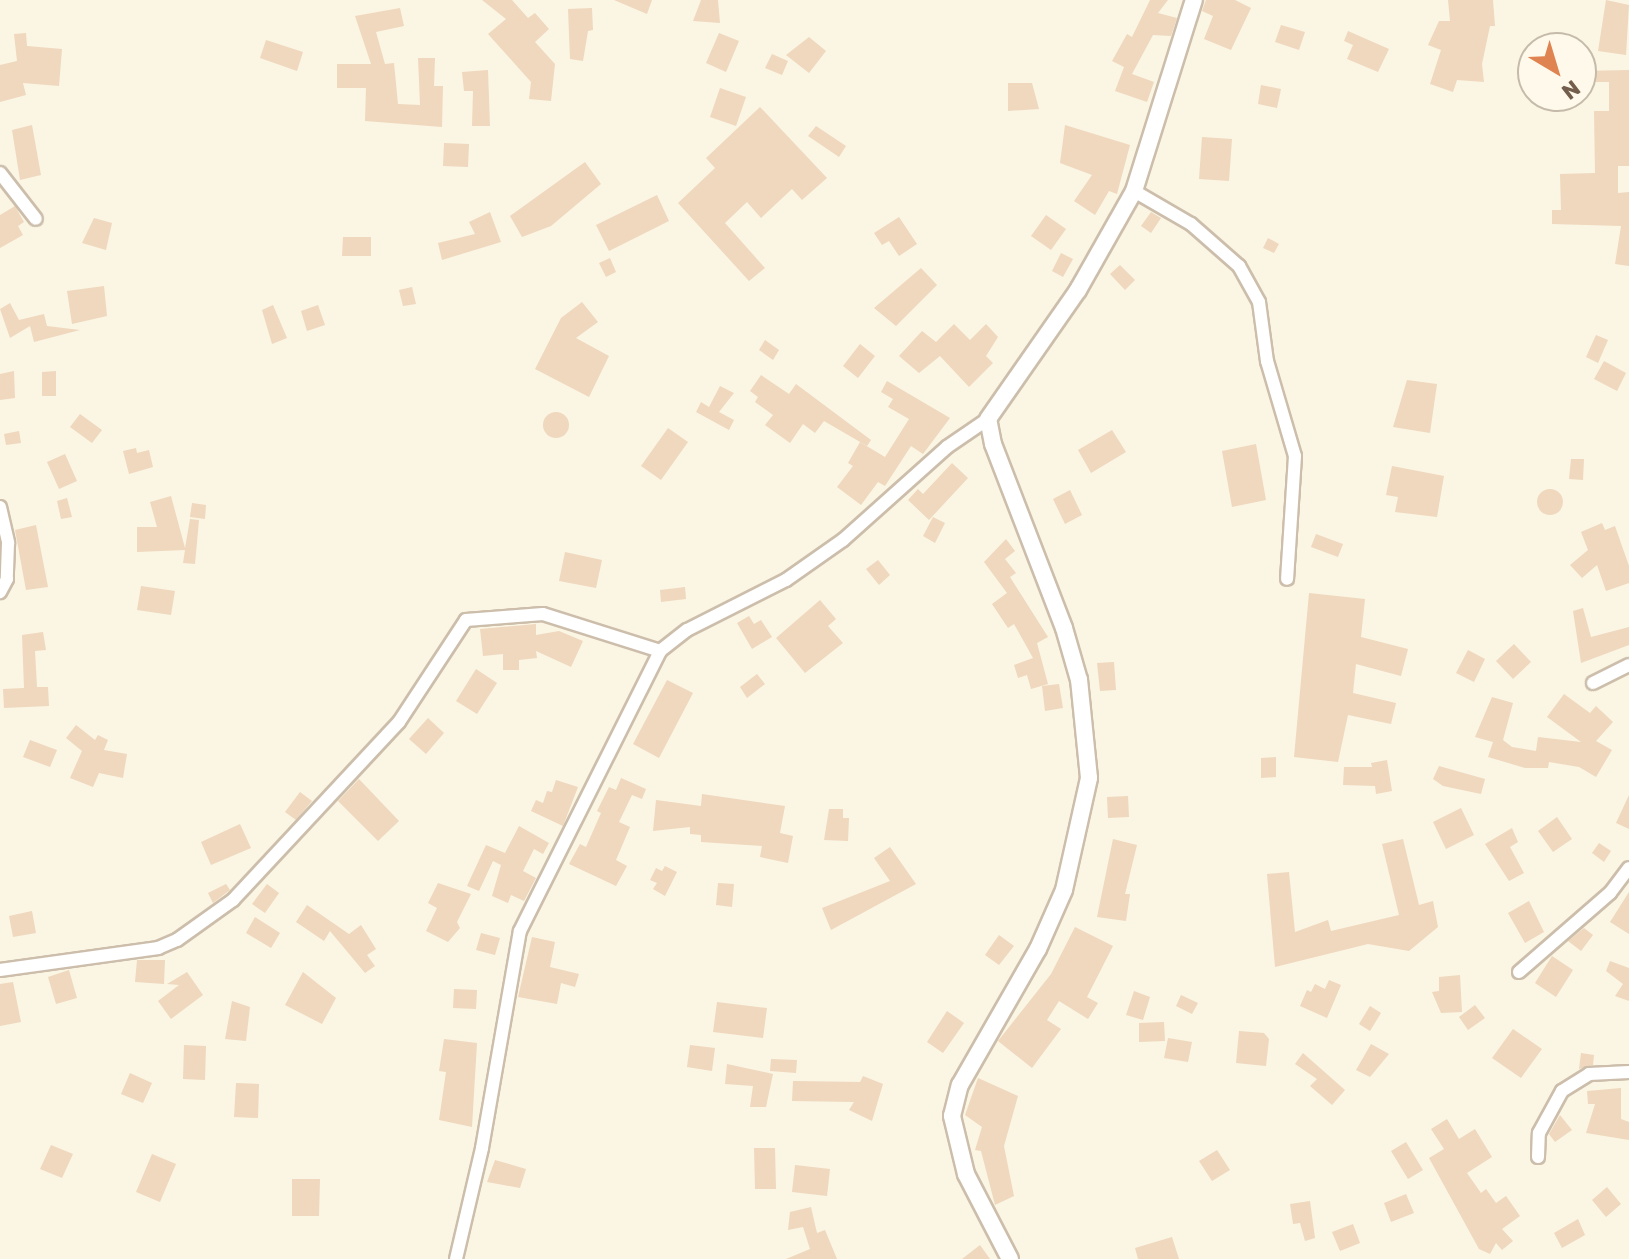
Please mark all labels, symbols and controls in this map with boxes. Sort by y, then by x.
north arrow [1517,32,1597,112]
text: N [1556,74,1585,105]

